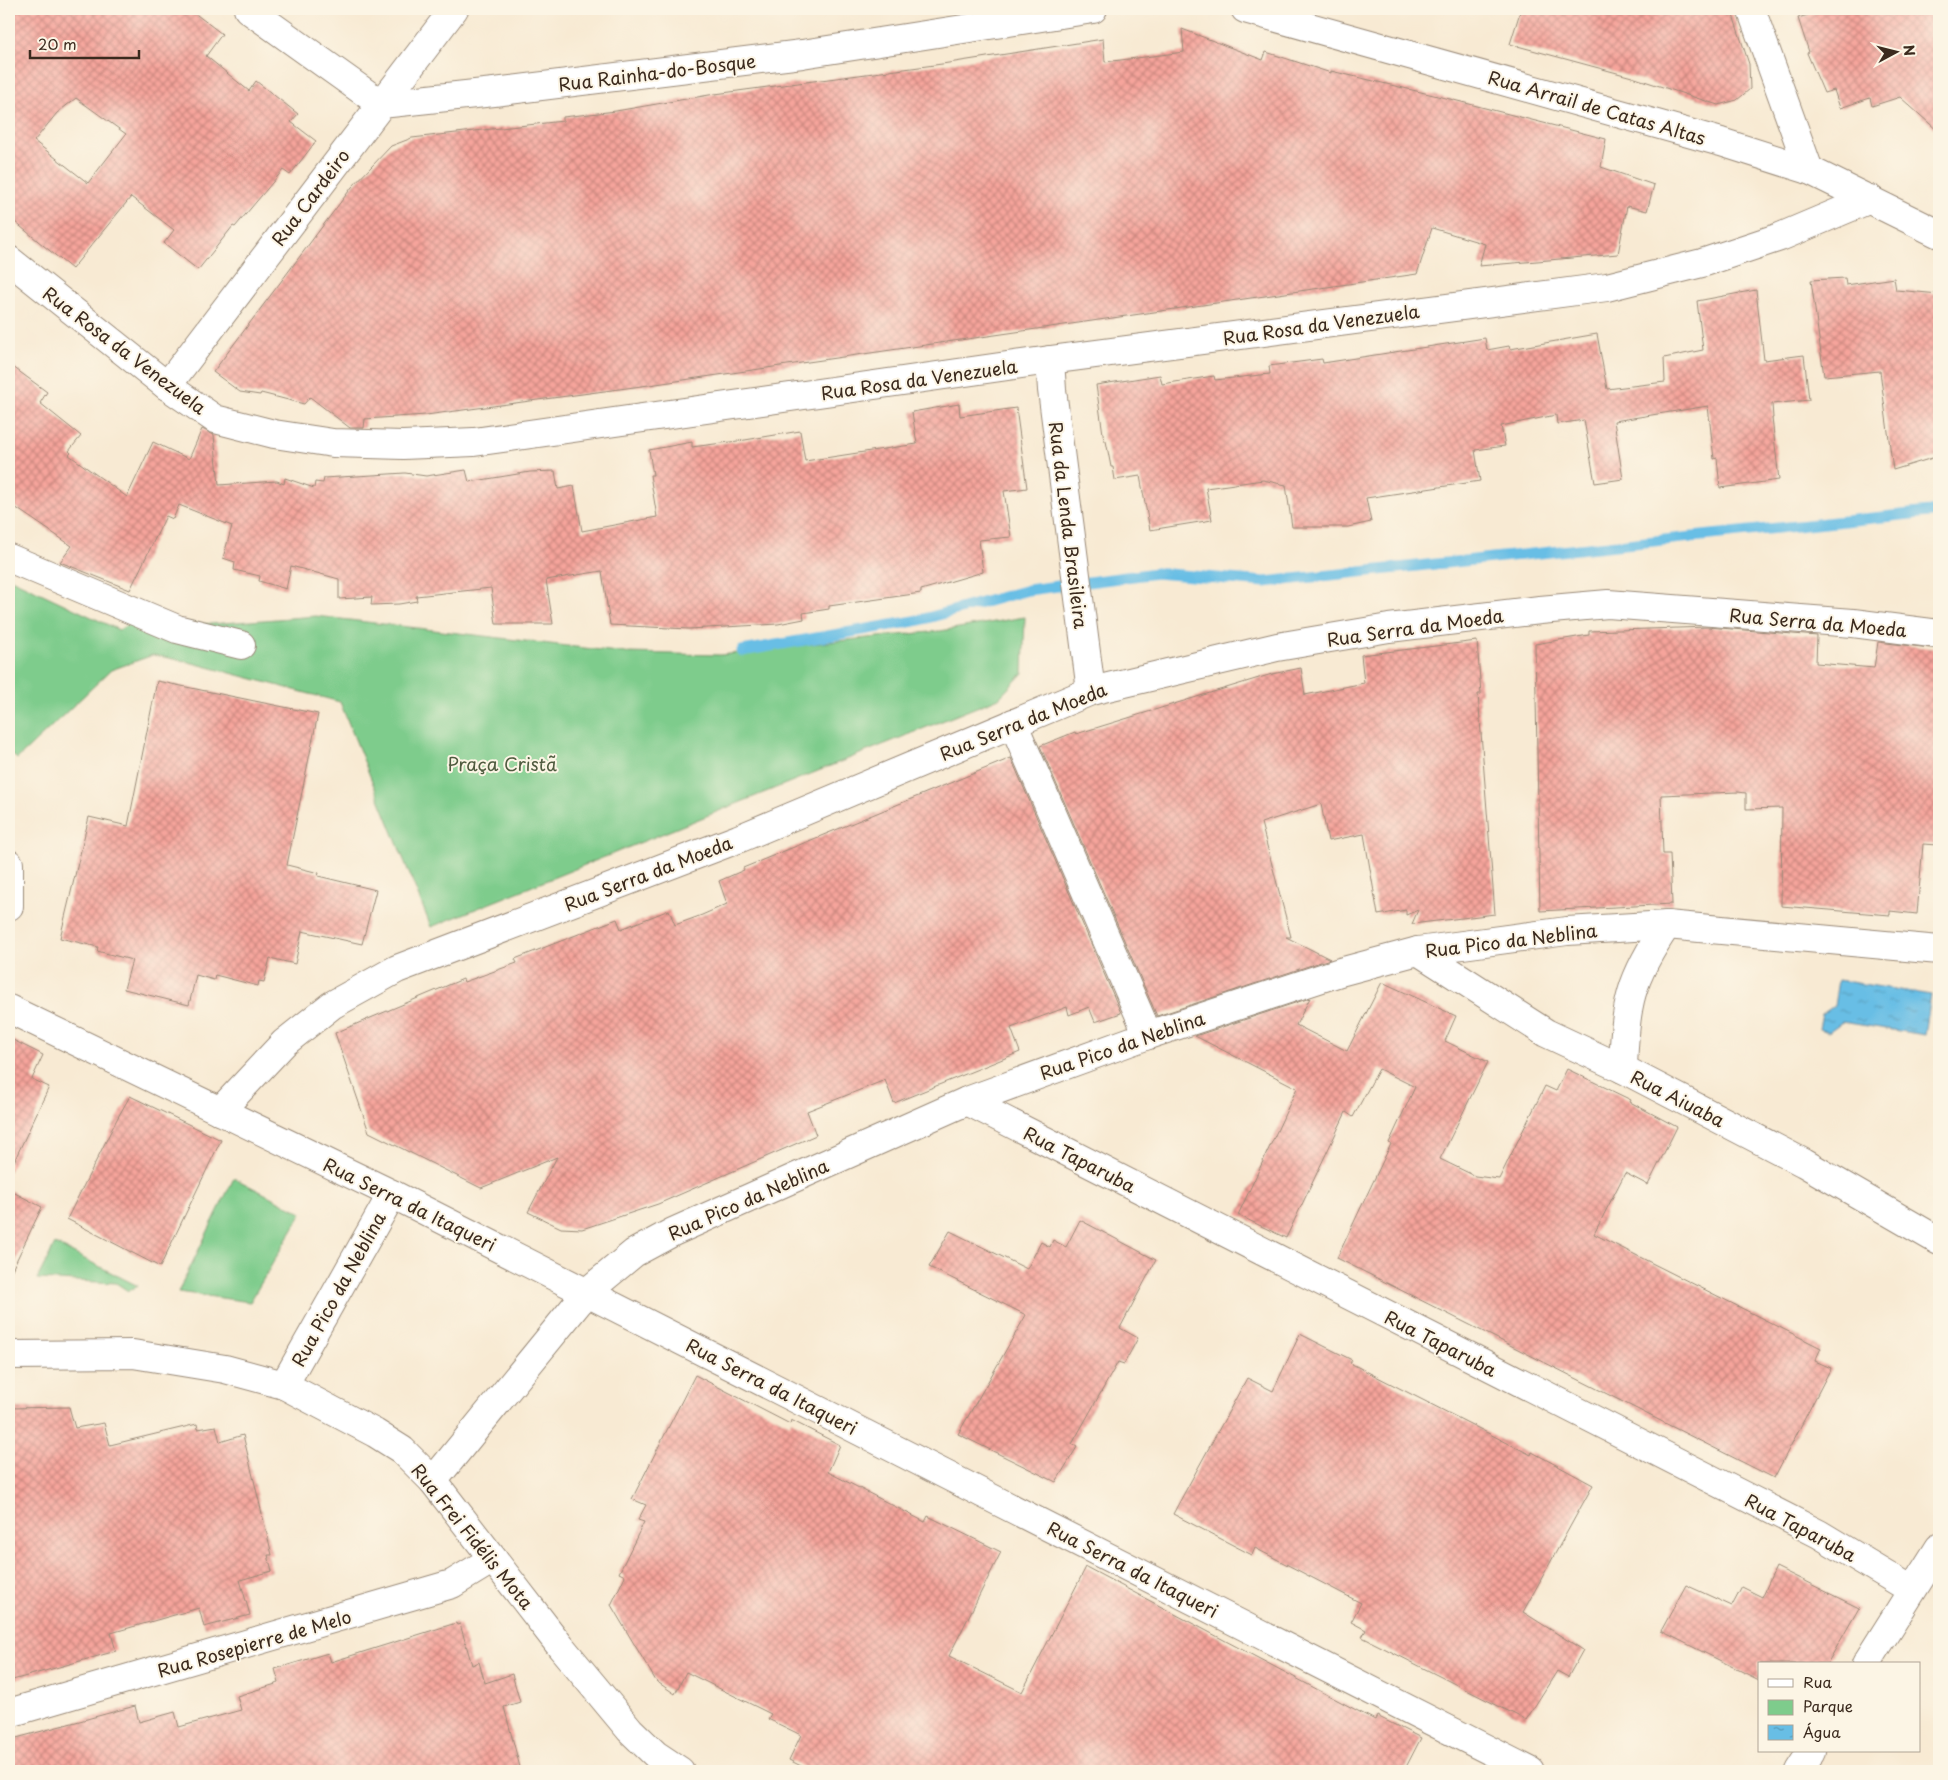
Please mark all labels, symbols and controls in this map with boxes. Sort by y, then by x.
scale bar [30,28,139,60]
north arrow [1870,28,1920,78]
text: 20 m [38,32,77,55]
text: N [1898,44,1920,57]
street label: Rua Rainha-do-Bosque [557,46,757,97]
street label: Rua Arrail de Catas Altas [1485,63,1709,151]
street label: Rua Cardeiro [265,143,355,251]
street label: Rua Rosa da Venezuela [38,280,213,421]
street label: Rua Rosa da Venezuela [1221,297,1422,351]
street label: Rua Rosa da Venezuela [819,352,1020,406]
street label: Rua da Lenda Brasileira [1043,420,1095,631]
street label: Rua Serra da Moeda [1325,601,1505,653]
street label: Rua Serra da Moeda [1728,601,1908,643]
street label: Rua Serra da Moeda [935,675,1111,767]
park label: Praça Cristã [447,750,557,777]
street label: Rua Serra da Moeda [560,828,736,918]
street label: Rua Pico da Neblina [1423,916,1599,964]
street label: Rua Pico da Neblina [1036,1004,1209,1086]
street label: Rua Aiuaba [1626,1063,1730,1134]
street label: Rua Taparuba [1019,1119,1141,1199]
street label: Rua Serra da Itaqueri [319,1150,501,1258]
street label: Rua Pico da Neblina [663,1151,833,1247]
street label: Rua Pico da Neblina [284,1206,392,1371]
street label: Rua Taparuba [1380,1303,1502,1383]
street label: Rua Serra da Itaqueri [682,1331,862,1441]
street label: Rua Frei Fidélis Mota [406,1457,541,1615]
street label: Rua Taparuba [1741,1486,1862,1568]
street label: Rua Serra da Itaqueri [1043,1514,1223,1624]
street label: Rua Rosepierre de Melo [154,1602,354,1684]
legend [1758,1662,1920,1752]
text: Rua [1803,1670,1832,1693]
text: Parque [1803,1694,1853,1717]
text: Água [1803,1720,1841,1743]

